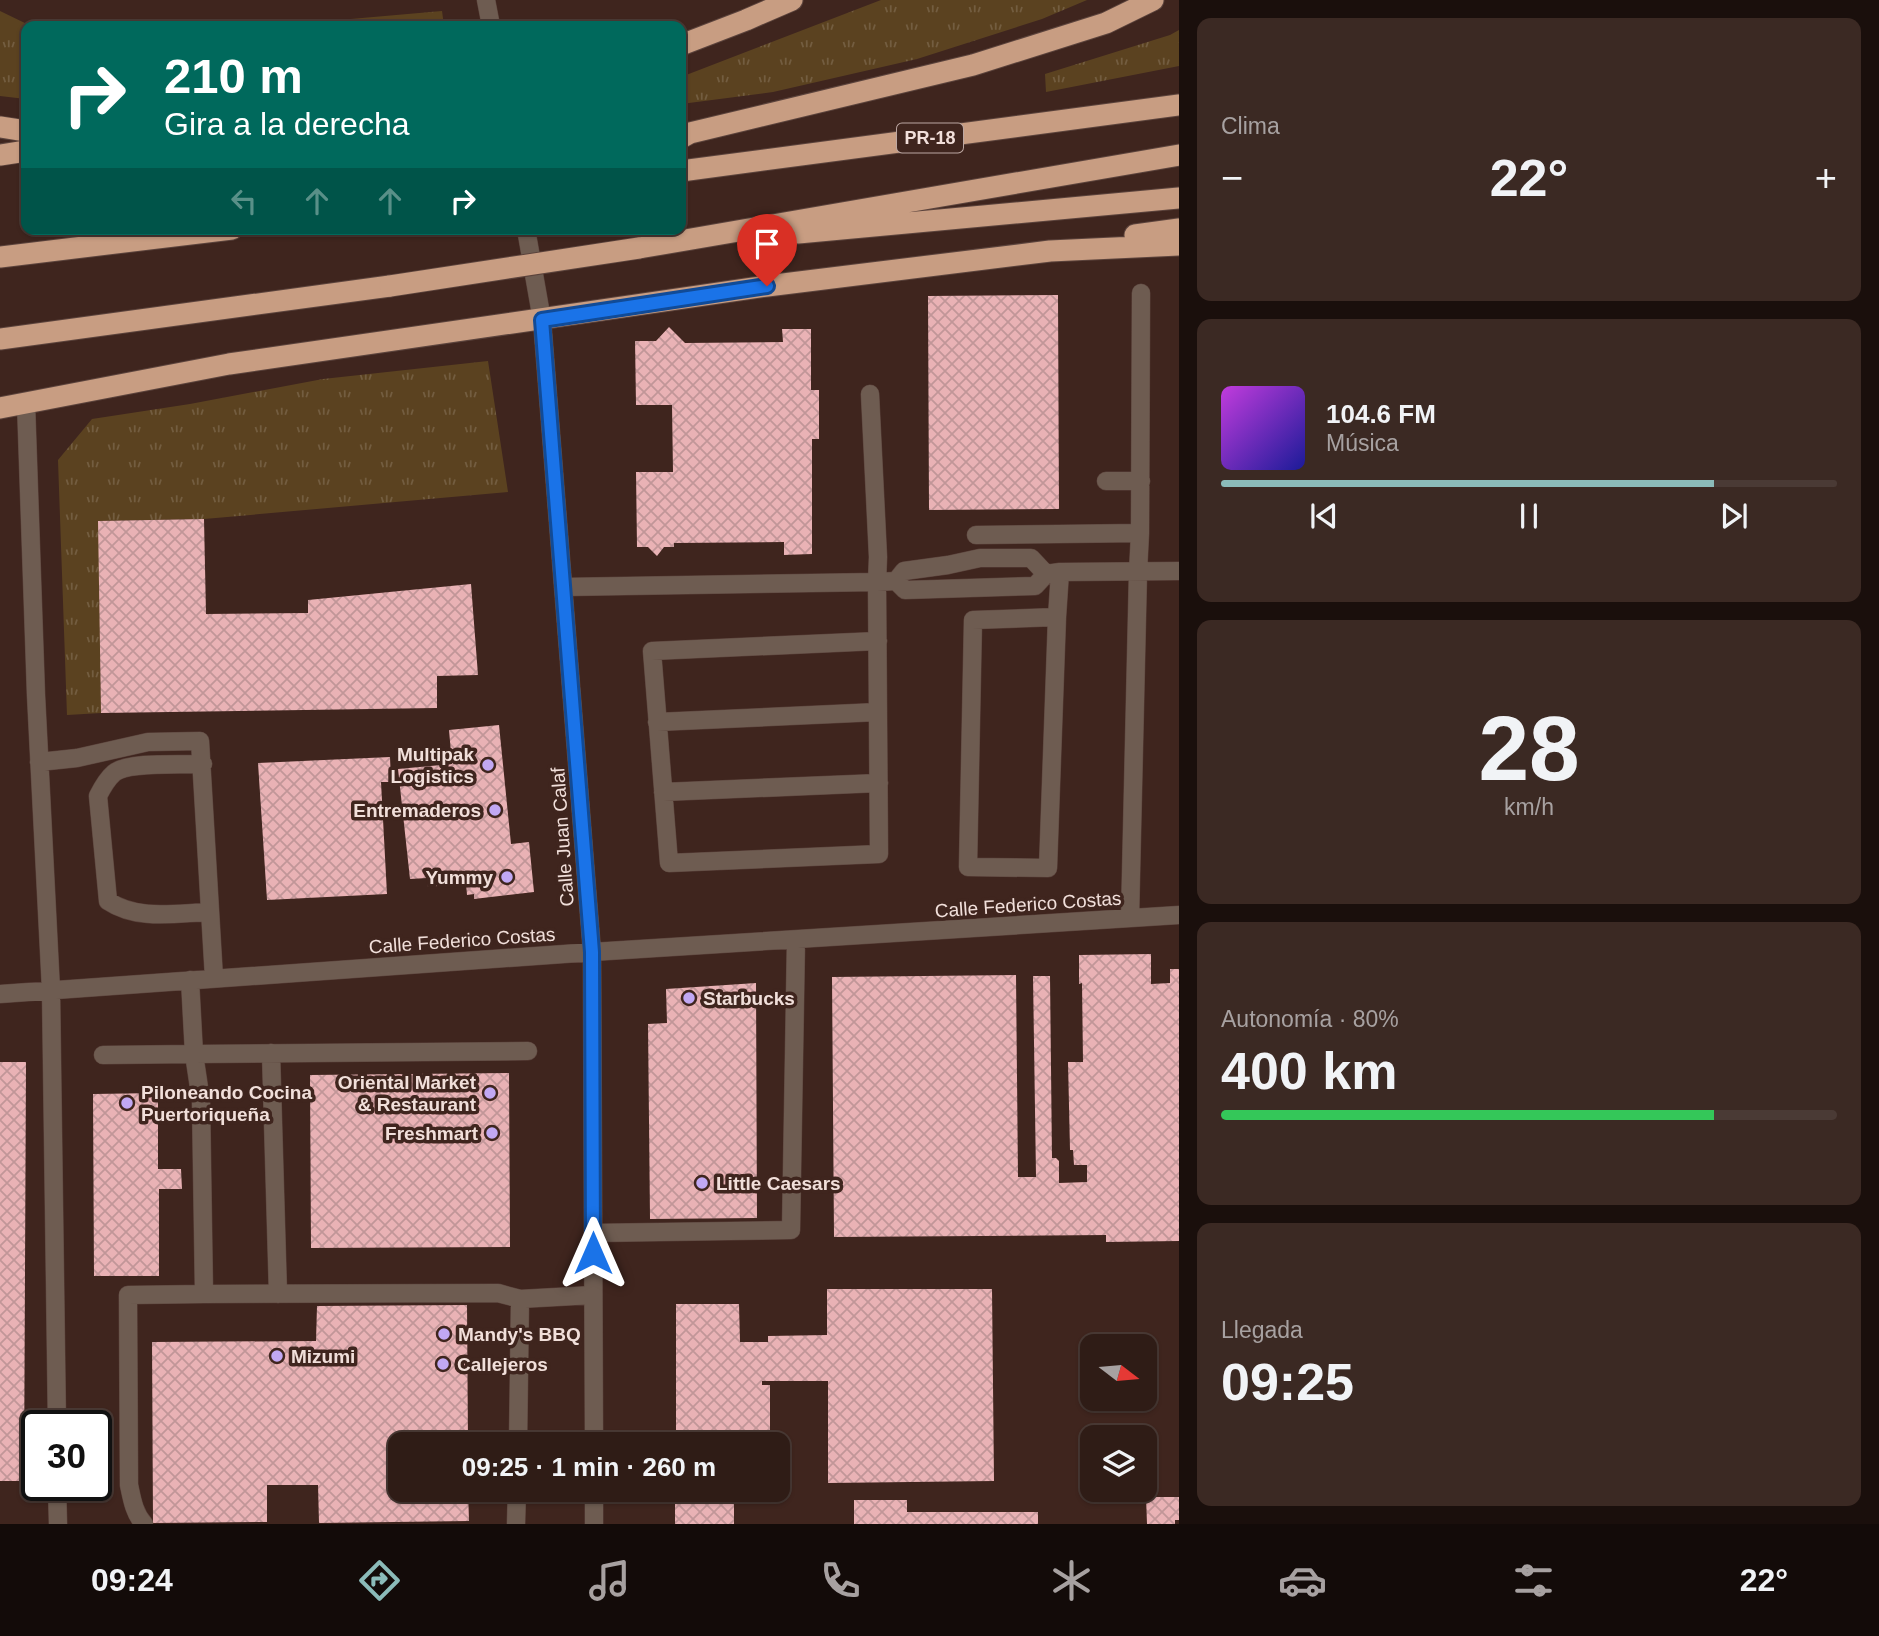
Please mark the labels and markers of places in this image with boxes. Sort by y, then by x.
pin [737,214,797,286]
place label: Multipak Logistics [391,744,474,787]
marker: Multipak Logistics [480,757,496,773]
place label: Entremaderos [353,800,481,821]
marker: Entremaderos [487,802,503,818]
place label: Yummy [425,867,493,888]
marker: Yummy [499,869,515,885]
place label: Starbucks [703,988,795,1009]
marker: Starbucks [681,990,697,1006]
place label: Oriental Market & Restaurant [338,1072,477,1115]
place label: Piloneando Cocina Puertoriqueña [141,1082,312,1125]
marker: Oriental Market & Restaurant [482,1085,498,1101]
marker: Piloneando Cocina Puertoriqueña [119,1095,135,1111]
place label: Freshmart [385,1123,479,1144]
marker: Freshmart [484,1125,500,1141]
place label: Little Caesars [716,1173,841,1194]
marker: Little Caesars [694,1175,710,1191]
place label: Mandy's BBQ [458,1324,581,1345]
marker: Mandy's BBQ [436,1326,452,1342]
place label: Mizumi [291,1346,355,1367]
marker: Mizumi [269,1348,285,1364]
place label: Callejeros [457,1354,548,1375]
marker: Callejeros [435,1356,451,1372]

